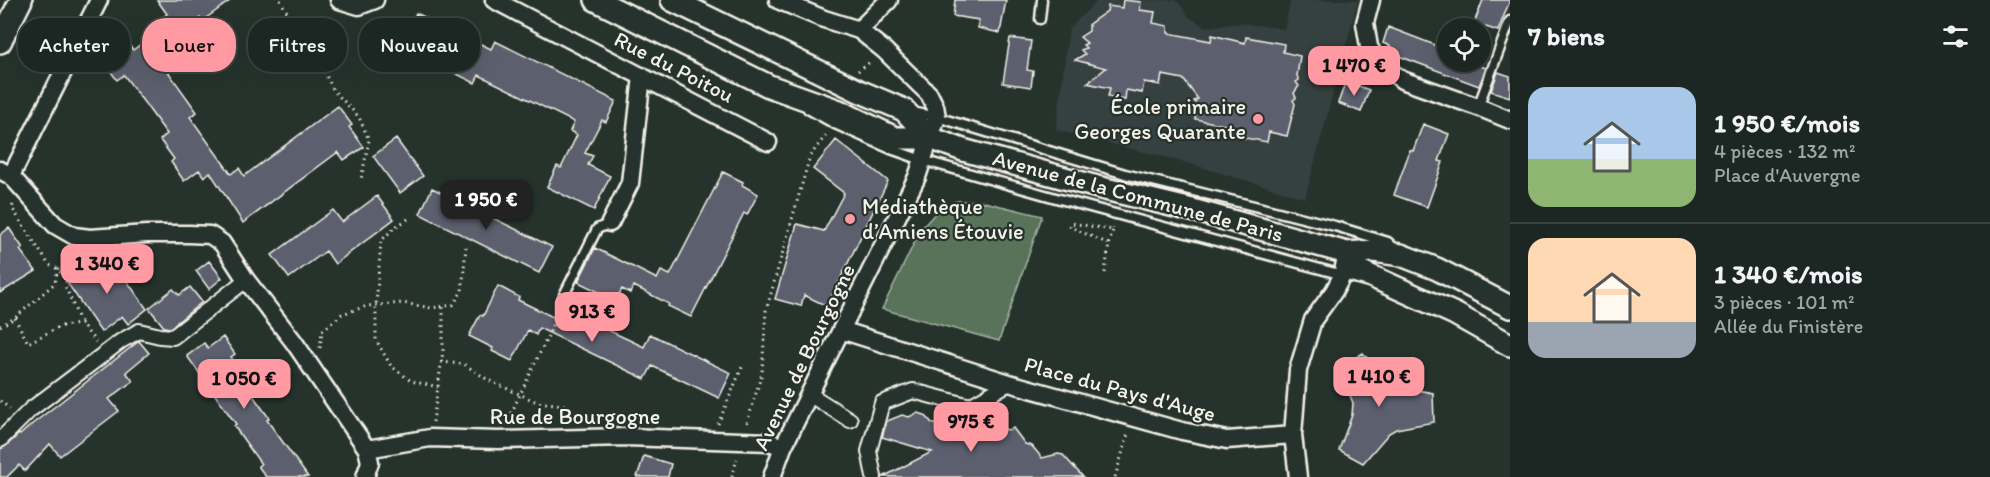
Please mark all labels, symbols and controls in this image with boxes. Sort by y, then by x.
chip: Acheter [18,18,130,72]
chip: Louer [142,18,236,72]
chip: Filtres [248,18,347,72]
chip: Nouveau [359,18,480,72]
map controls [1437,18,1491,72]
button: locate [1437,18,1491,72]
text: 7 biens [1528,20,1605,52]
icon: filters [1939,20,1972,53]
street label: Rue du Poitou [610,25,738,109]
pin: 1 470 € [1299,46,1409,97]
text: 1 470 € [1322,53,1386,77]
place label: École primaire Georges Quarante [1074,93,1246,145]
text: 1 950 €/mois [1714,107,1860,139]
icon: home [1576,111,1648,183]
marker: École primaire Georges Quarante [1251,112,1265,126]
text: 4 pièces · 132 m² [1714,139,1855,163]
street label: Avenue de la Commune de Paris [990,144,1286,248]
text: Place d'Auvergne [1714,163,1861,187]
pin: 1 950 € [431,180,541,231]
text: 1 950 € [455,187,517,211]
place label: Médiathèque d’Amiens Étouvie [862,193,1024,245]
marker: Médiathèque d’Amiens Étouvie [843,212,857,226]
pin: 1 340 € [52,244,162,295]
text: 1 340 € [75,251,139,275]
text: 1 340 €/mois [1714,258,1863,290]
street label: Avenue de Bourgogne [747,259,861,455]
icon: home [1576,262,1648,334]
text: 3 pièces · 101 m² [1714,290,1854,314]
pin: 913 € [550,292,634,343]
text: 913 € [569,299,615,323]
text: Allée du Finistère [1714,314,1863,338]
street label: Place du Pays d'Auge [1021,350,1219,428]
pin: 1 410 € [1324,357,1434,408]
pin: 1 050 € [189,359,299,410]
text: 1 410 € [1347,364,1411,388]
text: 1 050 € [212,366,276,390]
pin: 975 € [929,402,1013,453]
street label: Rue de Bourgogne [490,403,660,430]
text: 975 € [948,409,994,433]

